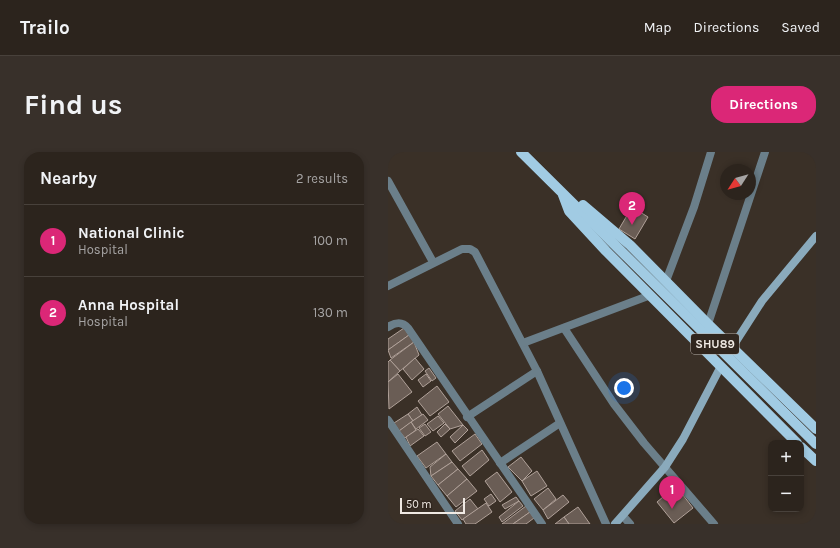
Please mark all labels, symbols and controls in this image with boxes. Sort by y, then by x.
text: Trailo [20,17,70,39]
text: Map [644,19,672,36]
text: Directions [694,19,759,36]
text: Saved [781,19,820,36]
button: Directions [711,86,816,123]
text: Find us [24,88,123,121]
north arrow [720,164,756,200]
text: Nearby [40,168,97,188]
text: 2 results [296,171,348,186]
pin: 2 [619,192,645,225]
text: National Clinic [78,224,185,242]
text: 1 [51,233,55,248]
text: 100 m [313,233,348,248]
text: Hospital [78,242,128,257]
text: Anna Hospital [78,296,179,314]
text: 2 [49,305,57,320]
text: 130 m [313,305,348,320]
text: Hospital [78,314,128,329]
road number: SHU89 [691,334,739,354]
your location [614,378,634,398]
map controls [768,440,804,512]
button: + [768,440,804,476]
pin: 1 [659,476,685,509]
button: − [768,476,804,512]
scale bar [400,496,465,515]
text: 50 m [406,498,432,511]

